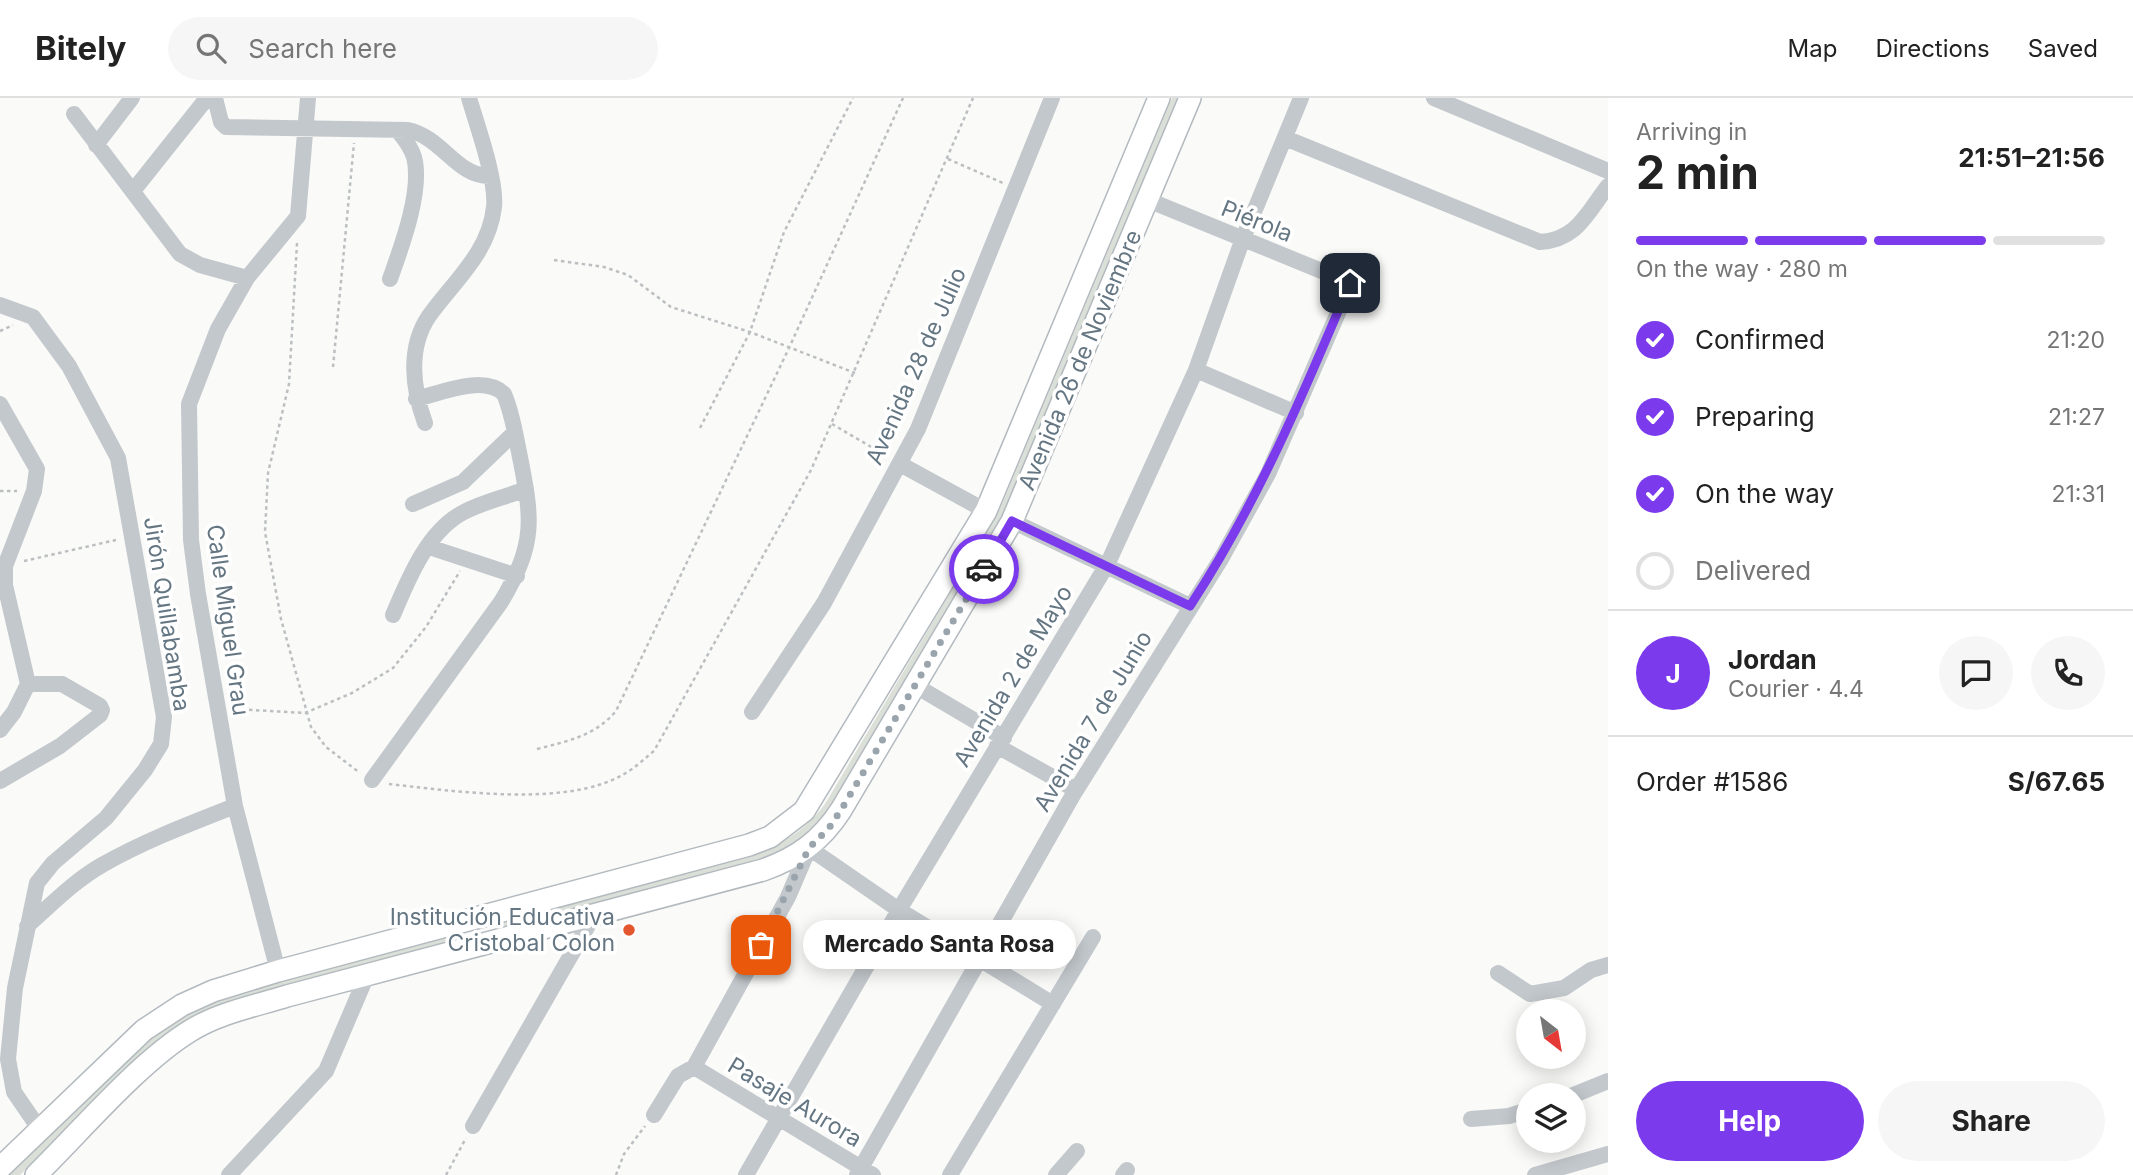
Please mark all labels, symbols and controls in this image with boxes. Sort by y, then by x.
search box [168,17,658,80]
text: Bitely [35,28,126,68]
icon: search [192,29,230,67]
text: Search here [248,33,397,64]
text: Map [1788,34,1837,63]
text: Directions [1875,34,1990,63]
text: Saved [2028,34,2098,63]
text: Arriving in [1636,118,1747,146]
text: 21:51–21:56 [1958,142,2105,173]
text: 2 min [1636,144,1759,200]
street label: Piérola [1217,194,1297,248]
street label: Avenida 26 de Noviembre [1012,226,1148,494]
pin [1320,253,1380,313]
text: On the way · 280 m [1636,255,1848,283]
street label: Avenida 28 de Julio [860,263,972,469]
icon: home [1331,264,1369,302]
icon: check [1636,321,1674,359]
text: Confirmed [1695,324,1825,355]
text: 21:20 [2046,326,2105,354]
icon: check [1636,398,1674,436]
text: Preparing [1695,401,1815,432]
text: 21:27 [2048,403,2105,431]
icon: check [1636,475,1674,513]
text: On the way [1695,478,1834,509]
text: 21:31 [2051,480,2105,508]
street label: Jirón Quillabamba [138,515,196,713]
street label: Calle Miguel Grau [201,523,255,717]
courier [949,534,1019,604]
icon: car [965,550,1003,588]
text: Delivered [1695,555,1811,586]
street label: Avenida 2 de Mayo [948,580,1078,772]
street label: Avenida 7 de Junio [1028,626,1158,816]
button: chat [1939,636,2013,710]
button: phone [2031,636,2105,710]
text: Jordan [1728,644,1817,675]
text: J [1665,658,1681,689]
text: Courier · 4.4 [1728,675,1864,703]
text: Order #1586 [1636,766,1788,797]
text: S/67.65 [2008,766,2105,797]
place label: Institución Educativa Cristobal Colon [390,903,615,957]
pin [731,915,791,975]
callout: Mercado Santa Rosa [803,920,1076,970]
marker: Institución Educativa Cristobal Colon [621,922,637,938]
icon: bag [742,926,780,964]
text: Mercado Santa Rosa [824,930,1055,958]
north arrow [1516,999,1586,1069]
map controls [1516,999,1586,1153]
street label: Pasaje Aurora [723,1051,867,1153]
button: Help [1636,1081,1864,1161]
button: Share [1878,1081,2105,1161]
button: layers [1516,1083,1586,1153]

